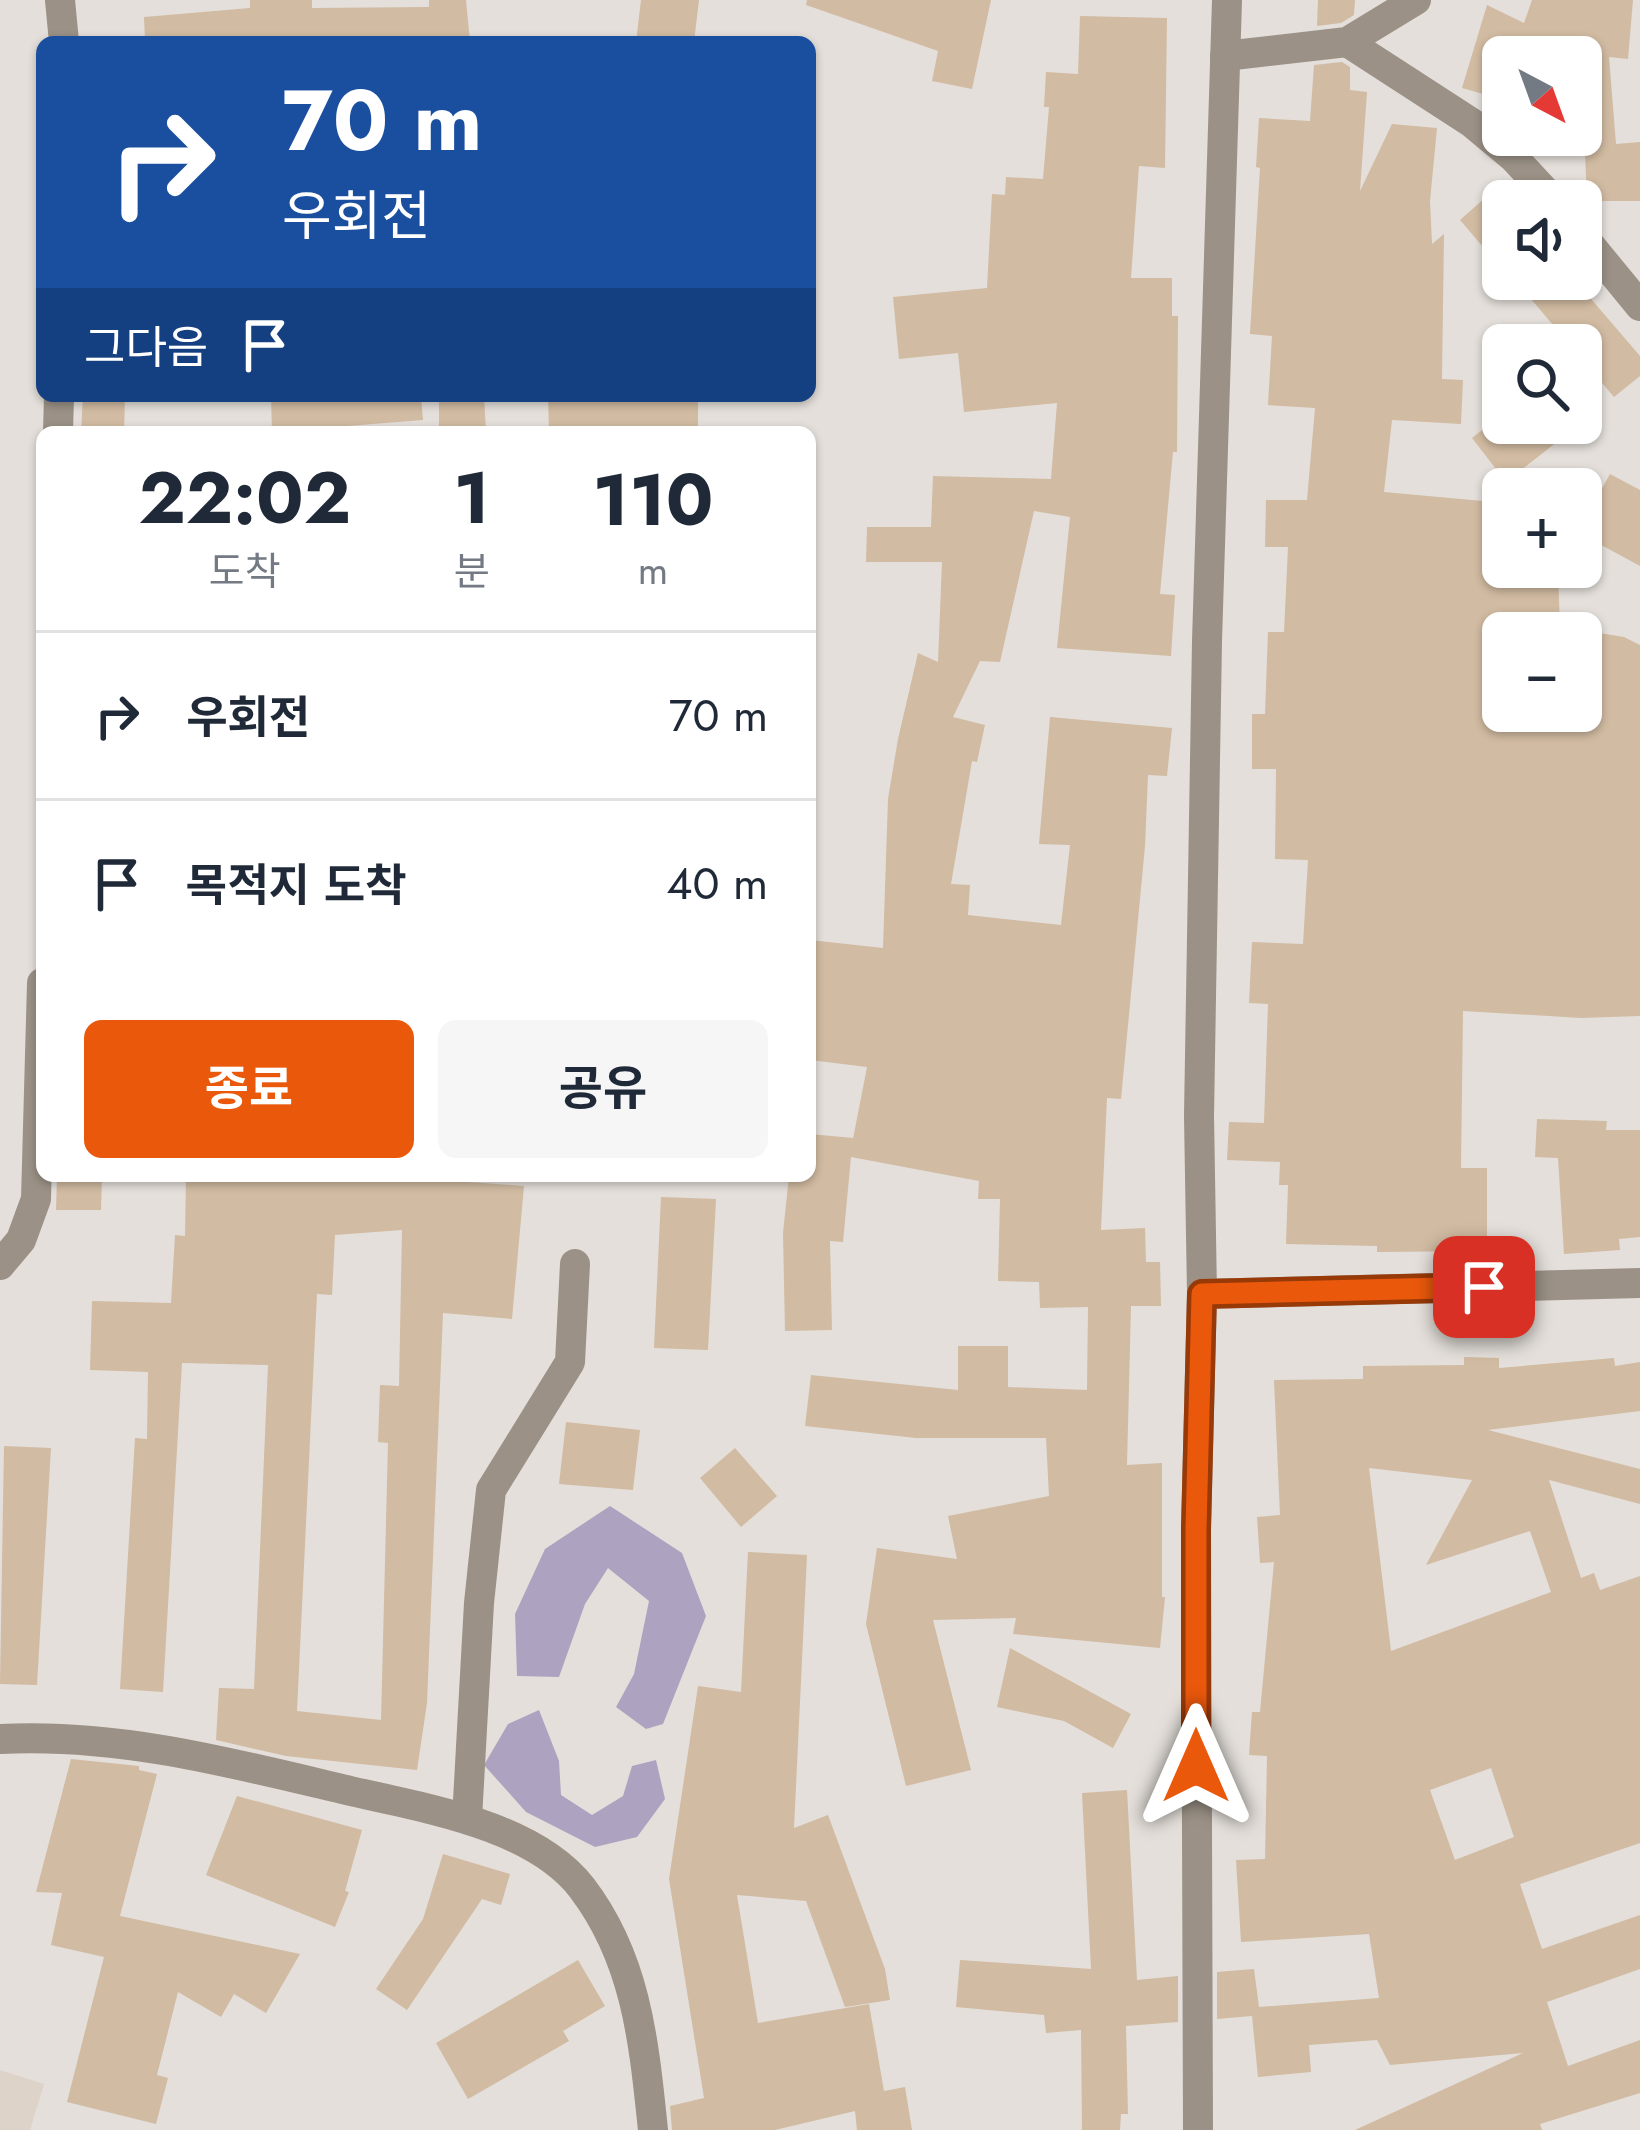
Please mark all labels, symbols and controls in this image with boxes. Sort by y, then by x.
north arrow [1482,36,1602,156]
map controls [1482,36,1602,732]
text: 70 m [282,60,482,182]
icon: right [84,84,240,240]
text: 우회전 [282,177,431,255]
button: sound [1482,180,1602,300]
icon: arrive [232,312,298,378]
text: 그다음 [84,315,208,380]
button: search [1482,324,1602,444]
text: 22:02 [138,446,351,550]
text: 1 [453,446,490,550]
text: 110 [593,448,714,552]
button: + [1482,468,1602,588]
text: m [638,542,668,599]
text: 도착 [209,543,281,600]
text: 분 [454,543,490,600]
button: − [1482,612,1602,732]
icon: right [84,683,150,749]
text: 70 m [669,683,768,748]
text: 우회전 [186,685,310,750]
icon: arrive [84,851,150,917]
text: 40 m [666,851,768,916]
text: 목적지 도착 [186,853,407,918]
button: 종료 [84,1020,414,1158]
button: 공유 [438,1020,768,1158]
pin [1433,1236,1535,1338]
icon: arrive [1451,1254,1517,1320]
position arrow [1133,1703,1259,1829]

